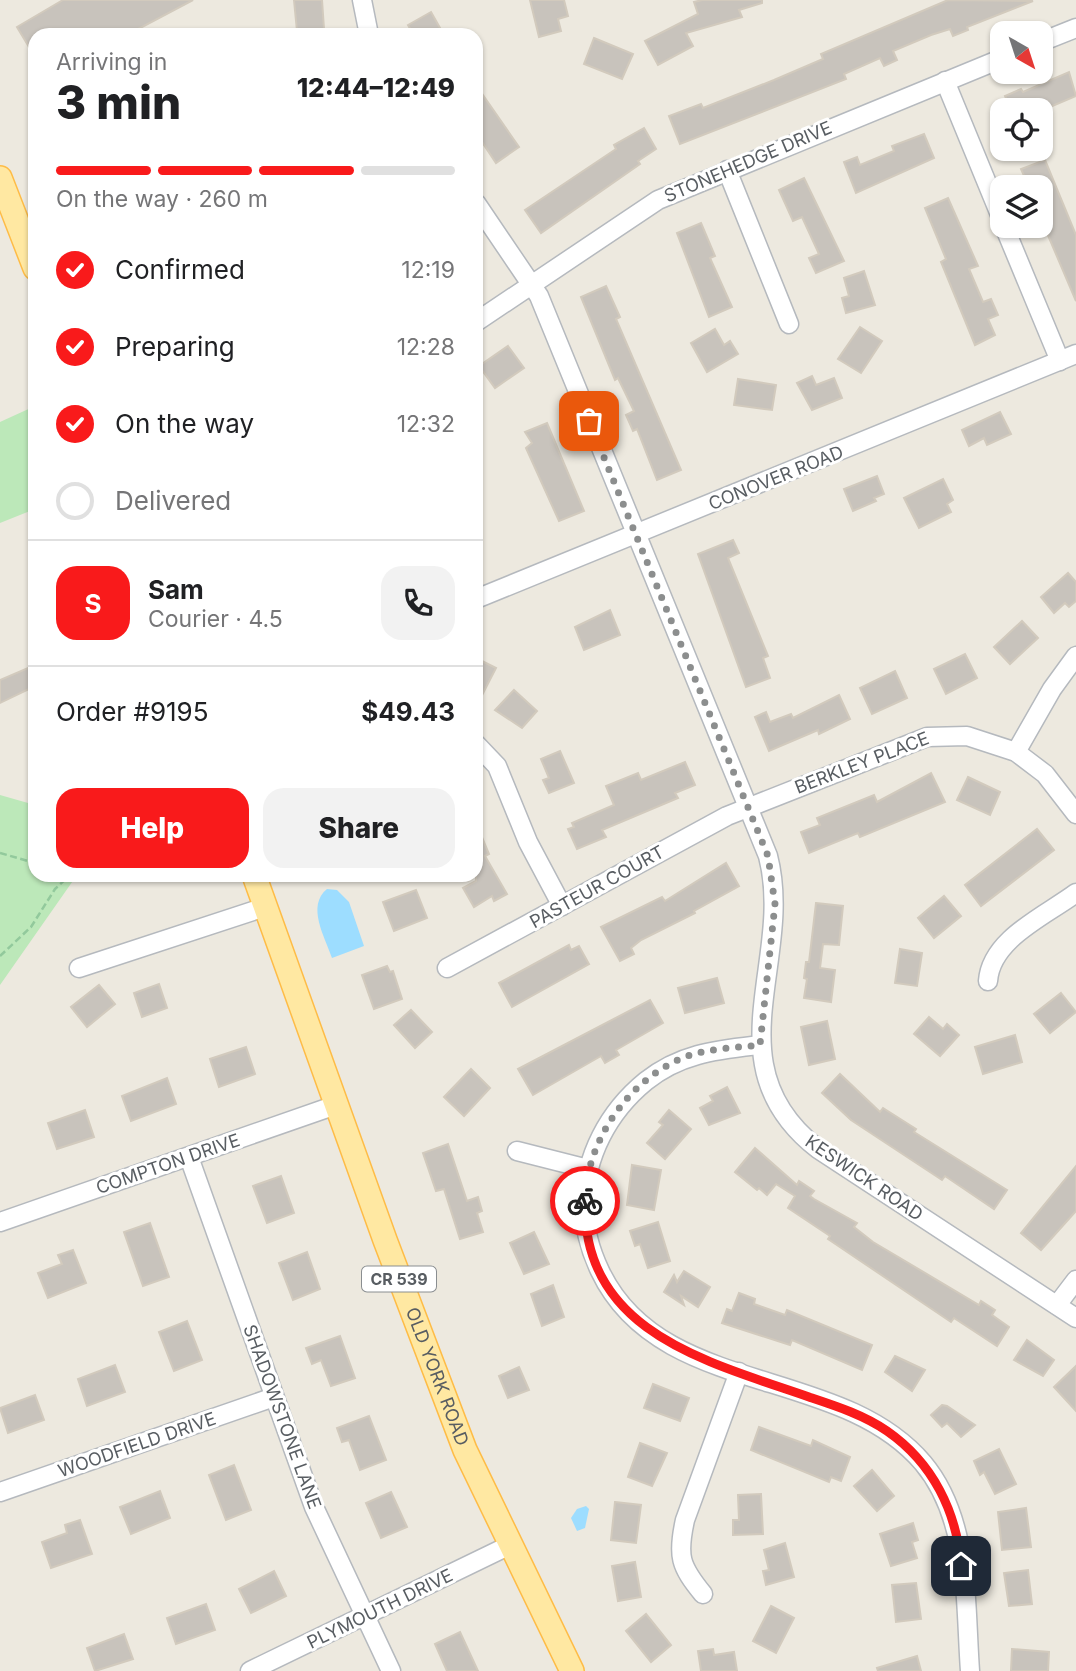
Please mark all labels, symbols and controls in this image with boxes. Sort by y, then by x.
north arrow [990,21,1054,84]
map controls [990,21,1053,238]
text: Arriving in [56,48,167,76]
text: 12:44–12:49 [297,72,455,103]
text: 3 min [56,74,181,130]
button: locate [990,98,1053,161]
street label: STONEHEDGE DRIVE [661,117,835,206]
button: layers [990,175,1053,238]
text: On the way · 260 m [56,185,268,213]
icon: check [56,251,94,289]
text: Confirmed [115,254,245,285]
text: 12:19 [401,256,455,284]
icon: check [56,328,94,366]
text: Preparing [115,331,235,362]
text: 12:28 [397,333,455,361]
pin [559,391,619,451]
icon: bag [570,402,608,440]
icon: check [56,405,94,443]
text: On the way [115,408,254,439]
text: 12:32 [397,410,455,438]
street label: CONOVER ROAD [705,441,846,514]
text: Delivered [115,485,231,516]
button: phone [381,566,455,640]
text: Sam [148,574,204,605]
text: S [84,588,102,619]
text: Courier · 4.5 [148,605,283,633]
text: Order #9195 [56,696,209,727]
text: $49.43 [361,696,455,727]
street label: BERKLEY PLACE [792,727,932,798]
button: Help [56,788,249,868]
button: Share [263,788,455,868]
street label: PASTEUR COURT [526,841,668,932]
street label: COMPTON DRIVE [93,1129,243,1198]
street label: KESWICK ROAD [801,1130,927,1225]
courier [550,1166,620,1236]
icon: bike [566,1182,604,1220]
road number: CR 539 [362,1266,436,1292]
street label: OLD YORK ROAD [402,1304,473,1449]
street label: SHADOWSTONE LANE [239,1322,326,1512]
street label: WOODFIELD DRIVE [55,1408,218,1481]
pin [931,1536,991,1596]
icon: home [942,1547,980,1585]
street label: PLYMOUTH DRIVE [304,1564,456,1653]

